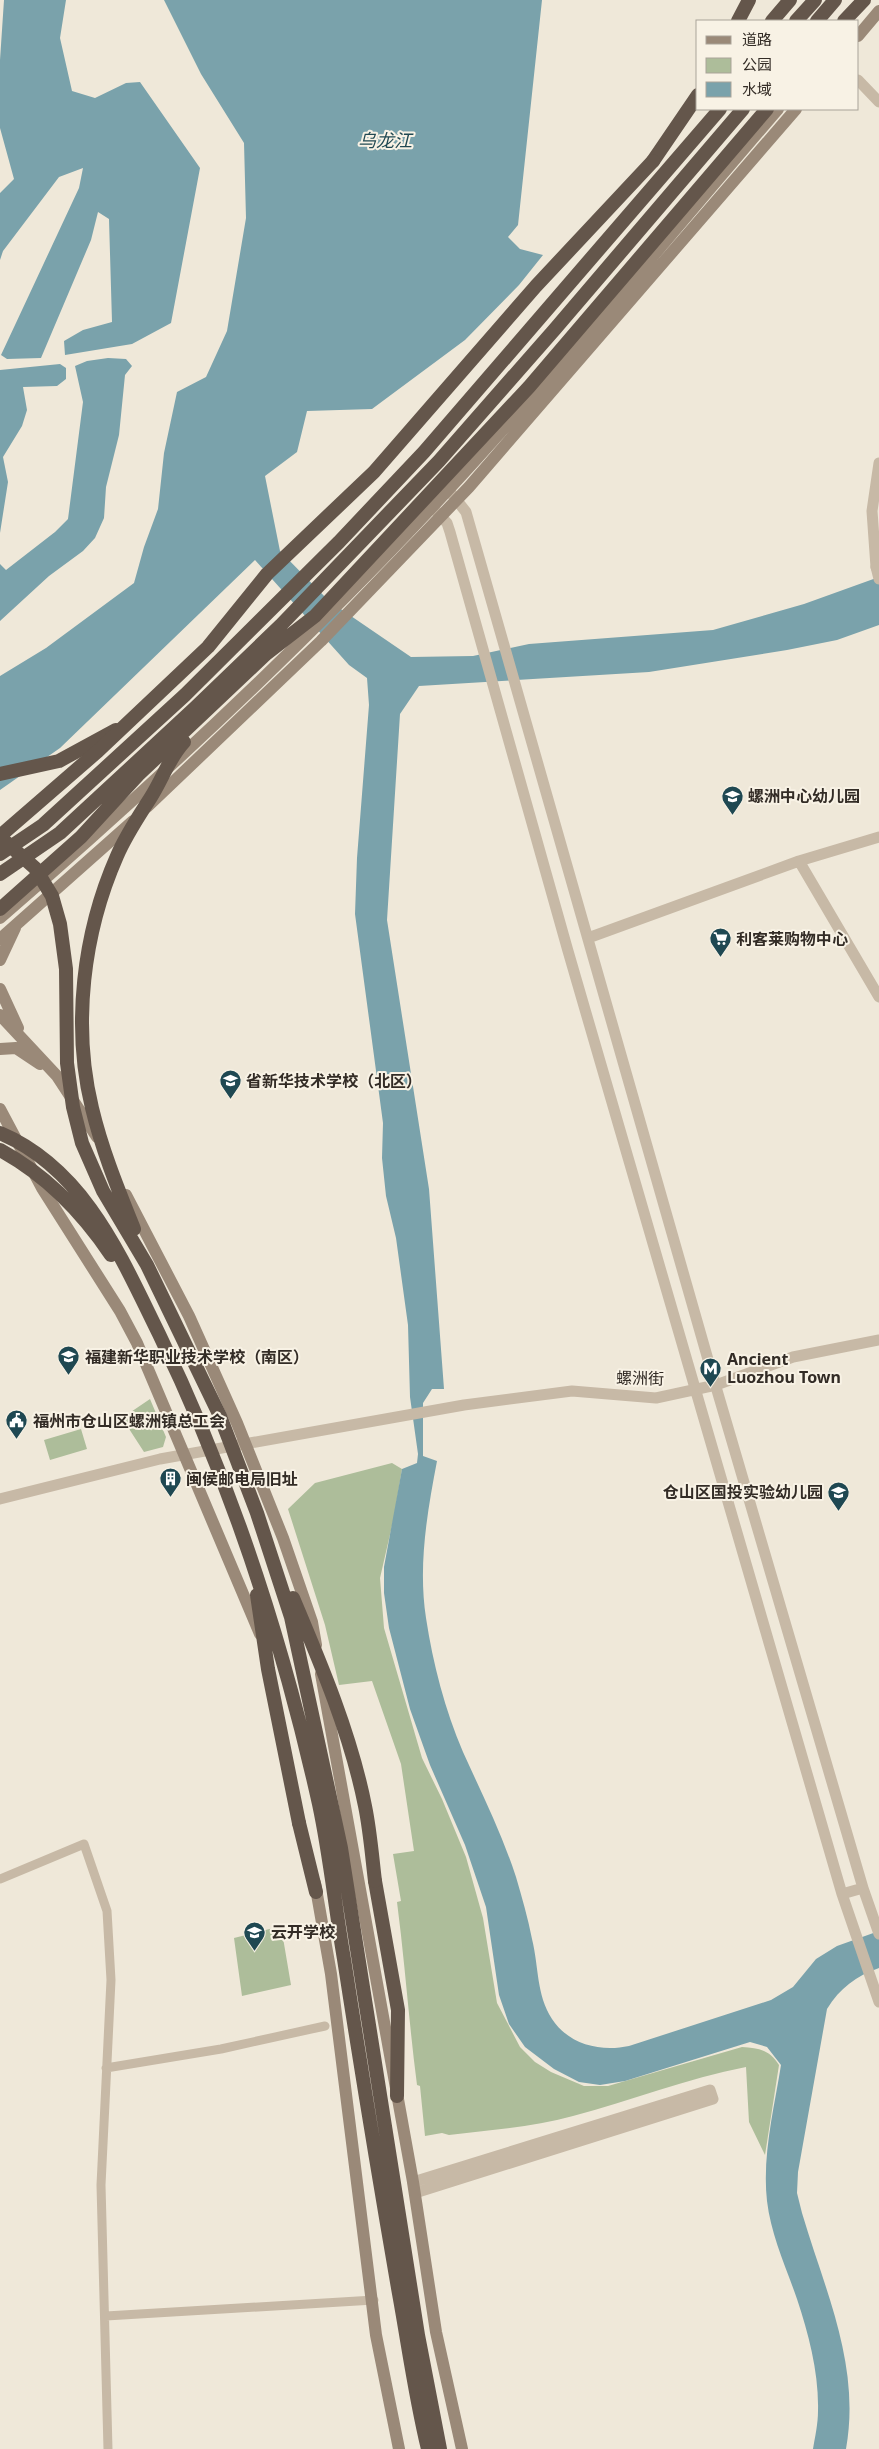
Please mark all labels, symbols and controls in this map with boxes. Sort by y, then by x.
legend [696,20,859,110]
text: 道路 [742,29,772,49]
text: 公园 [742,54,772,74]
text: 水域 [742,79,772,99]
water label: 乌龙江 [358,128,414,152]
school or university icon: 螺洲中心幼儿园 [720,784,744,815]
place label: 螺洲中心幼儿园 [748,785,860,807]
supermarket icon: 利客莱购物中心 [708,927,732,958]
place label: 利客莱购物中心 [736,928,848,950]
school or university icon: 省新华技术学校（北区） [218,1069,242,1100]
place label: 省新华技术学校（北区） [246,1070,422,1092]
school or university icon: 福建新华职业技术学校（南区） [57,1345,81,1376]
place label: 福建新华职业技术学校（南区） [85,1346,309,1368]
place label: Ancient Luozhou Town [727,1348,841,1388]
metro station icon: Ancient Luozhou Town [699,1356,723,1387]
street label: 螺洲街 [616,1367,664,1389]
public building icon: 福州市仓山区螺洲镇总工会 [5,1409,29,1440]
place label: 福州市仓山区螺洲镇总工会 [33,1410,225,1432]
building icon: 闽侯邮电局旧址 [158,1467,182,1498]
place label: 闽侯邮电局旧址 [186,1468,298,1490]
school or university icon: 仓山区国投实验幼儿园 [827,1480,851,1511]
place label: 仓山区国投实验幼儿园 [663,1481,823,1503]
school or university icon: 云开学校 [243,1920,267,1951]
place label: 云开学校 [271,1921,336,1943]

